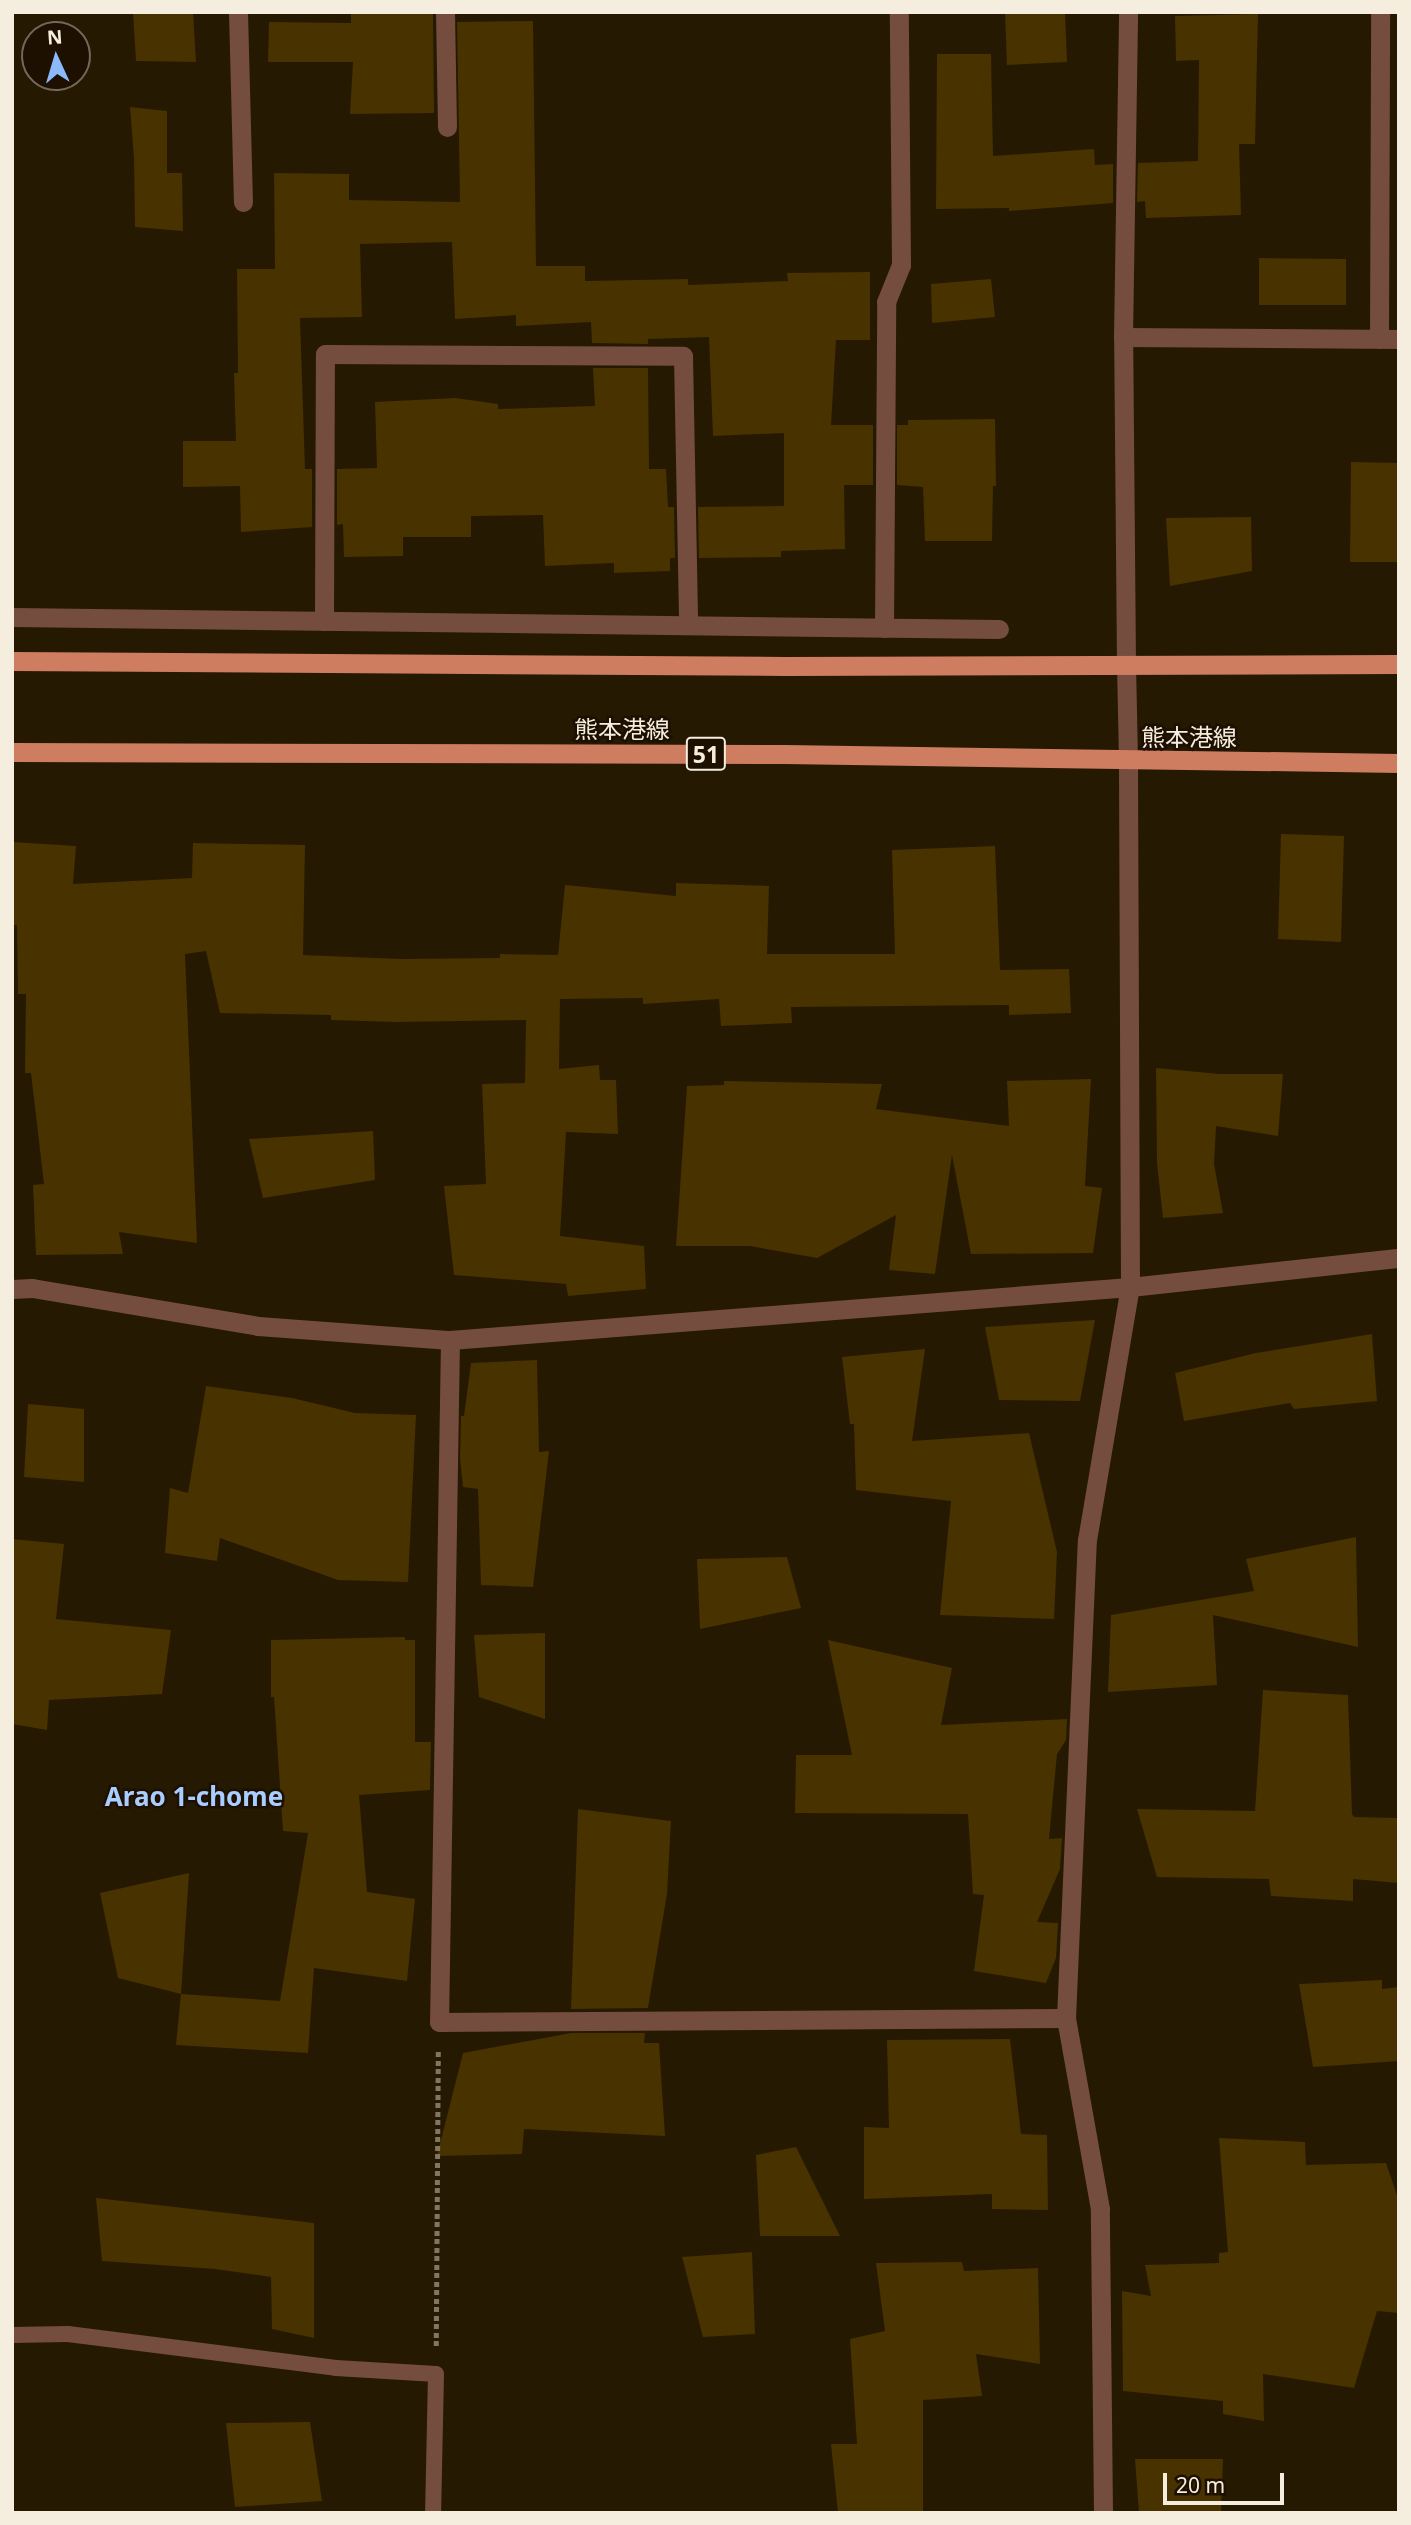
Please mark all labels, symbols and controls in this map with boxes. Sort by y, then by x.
north arrow [21,21,91,91]
text: N [46,24,63,51]
street label: 熊本港線 [574,715,670,743]
street label: 熊本港線 [1141,723,1237,751]
road number: 51 [685,734,727,774]
district label: Arao 1-chome [105,1781,283,1813]
scale bar [1166,2458,1287,2502]
text: 20 m [1176,2471,1225,2499]

